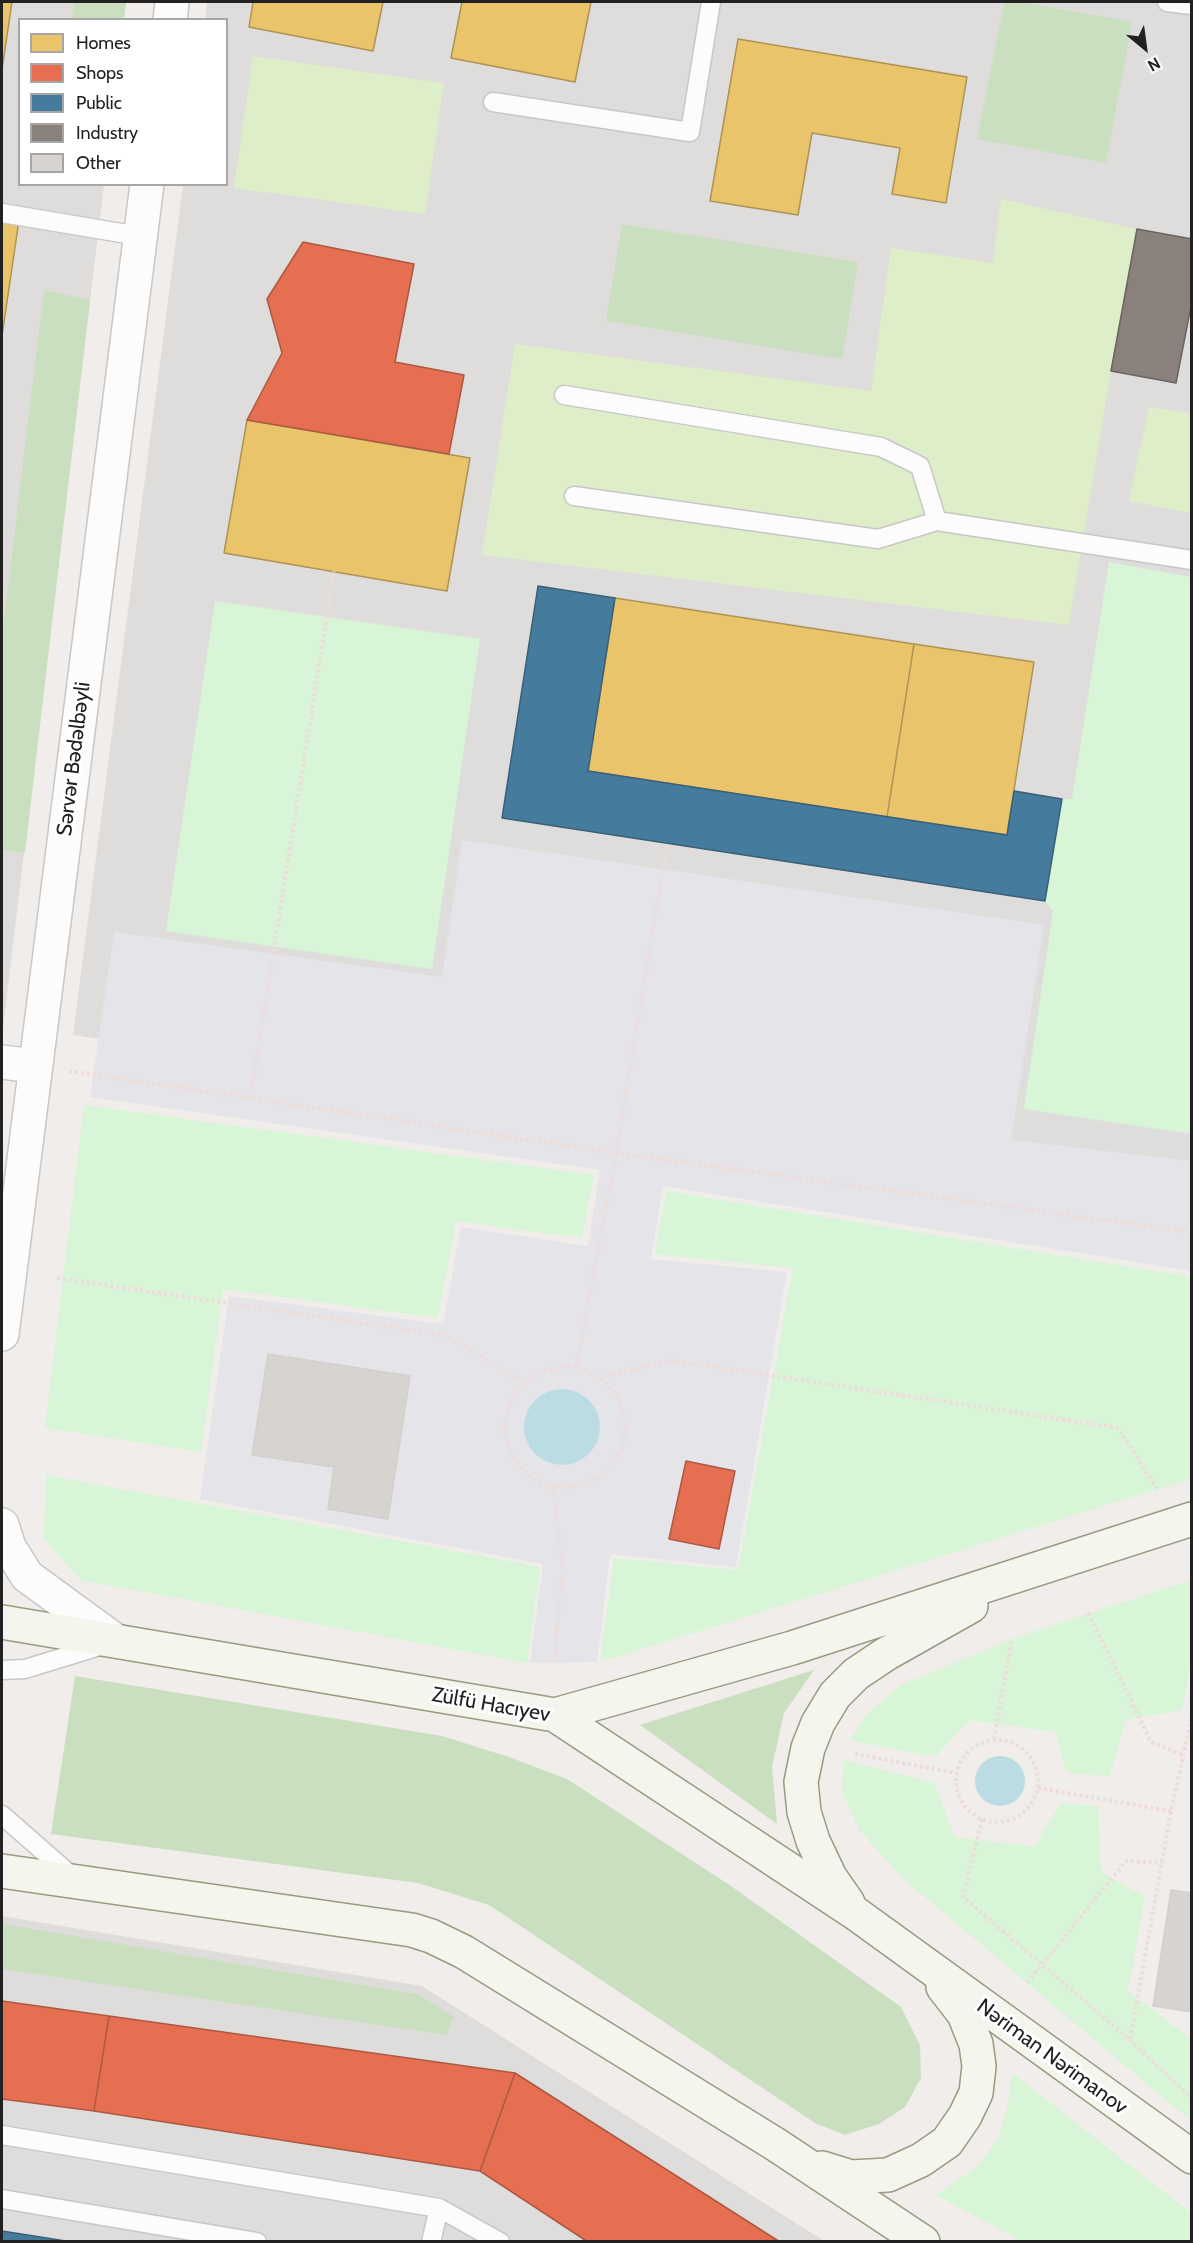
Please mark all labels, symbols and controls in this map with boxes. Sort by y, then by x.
legend [18,18,228,186]
north arrow [1115,18,1175,78]
text: Homes [76,32,131,54]
text: N [1144,53,1164,75]
text: Shops [76,62,124,84]
text: Public [76,92,122,114]
text: Industry [76,122,138,144]
text: Other [76,152,121,174]
street label: Sərvər Bədəlbəyli [52,680,96,838]
street label: Zülfü Hacıyev [430,1682,552,1728]
street label: Nəriman Nərimanov [972,1994,1132,2120]

